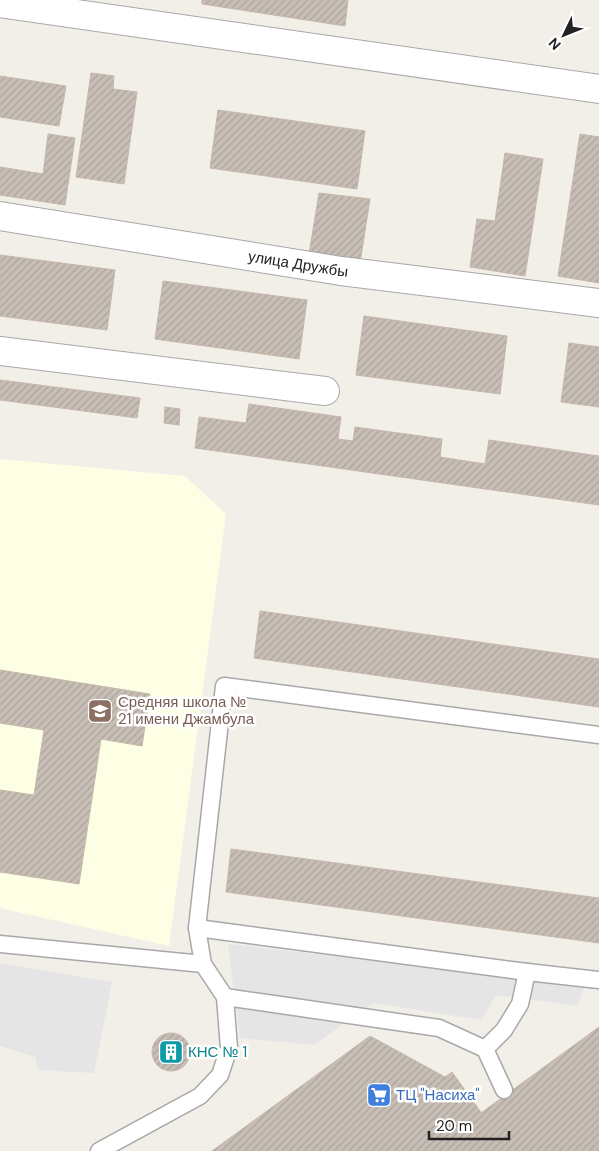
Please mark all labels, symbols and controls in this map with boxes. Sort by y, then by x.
north arrow [539,10,589,60]
text: N [544,34,565,54]
street label: улица Дружбы [247,246,349,282]
place label: Средняя школа № 21 имени Джамбула [118,692,255,729]
school or university icon: Средняя школа № 21 имени Джамбула [87,698,113,724]
building icon: КНС № 1 [158,1039,184,1065]
place label: КНС № 1 [188,1042,247,1062]
supermarket icon: ТЦ "Насиха" [366,1082,392,1108]
place label: ТЦ "Насиха" [396,1085,480,1105]
scale bar [429,1108,509,1140]
text: 20 m [436,1116,472,1136]

